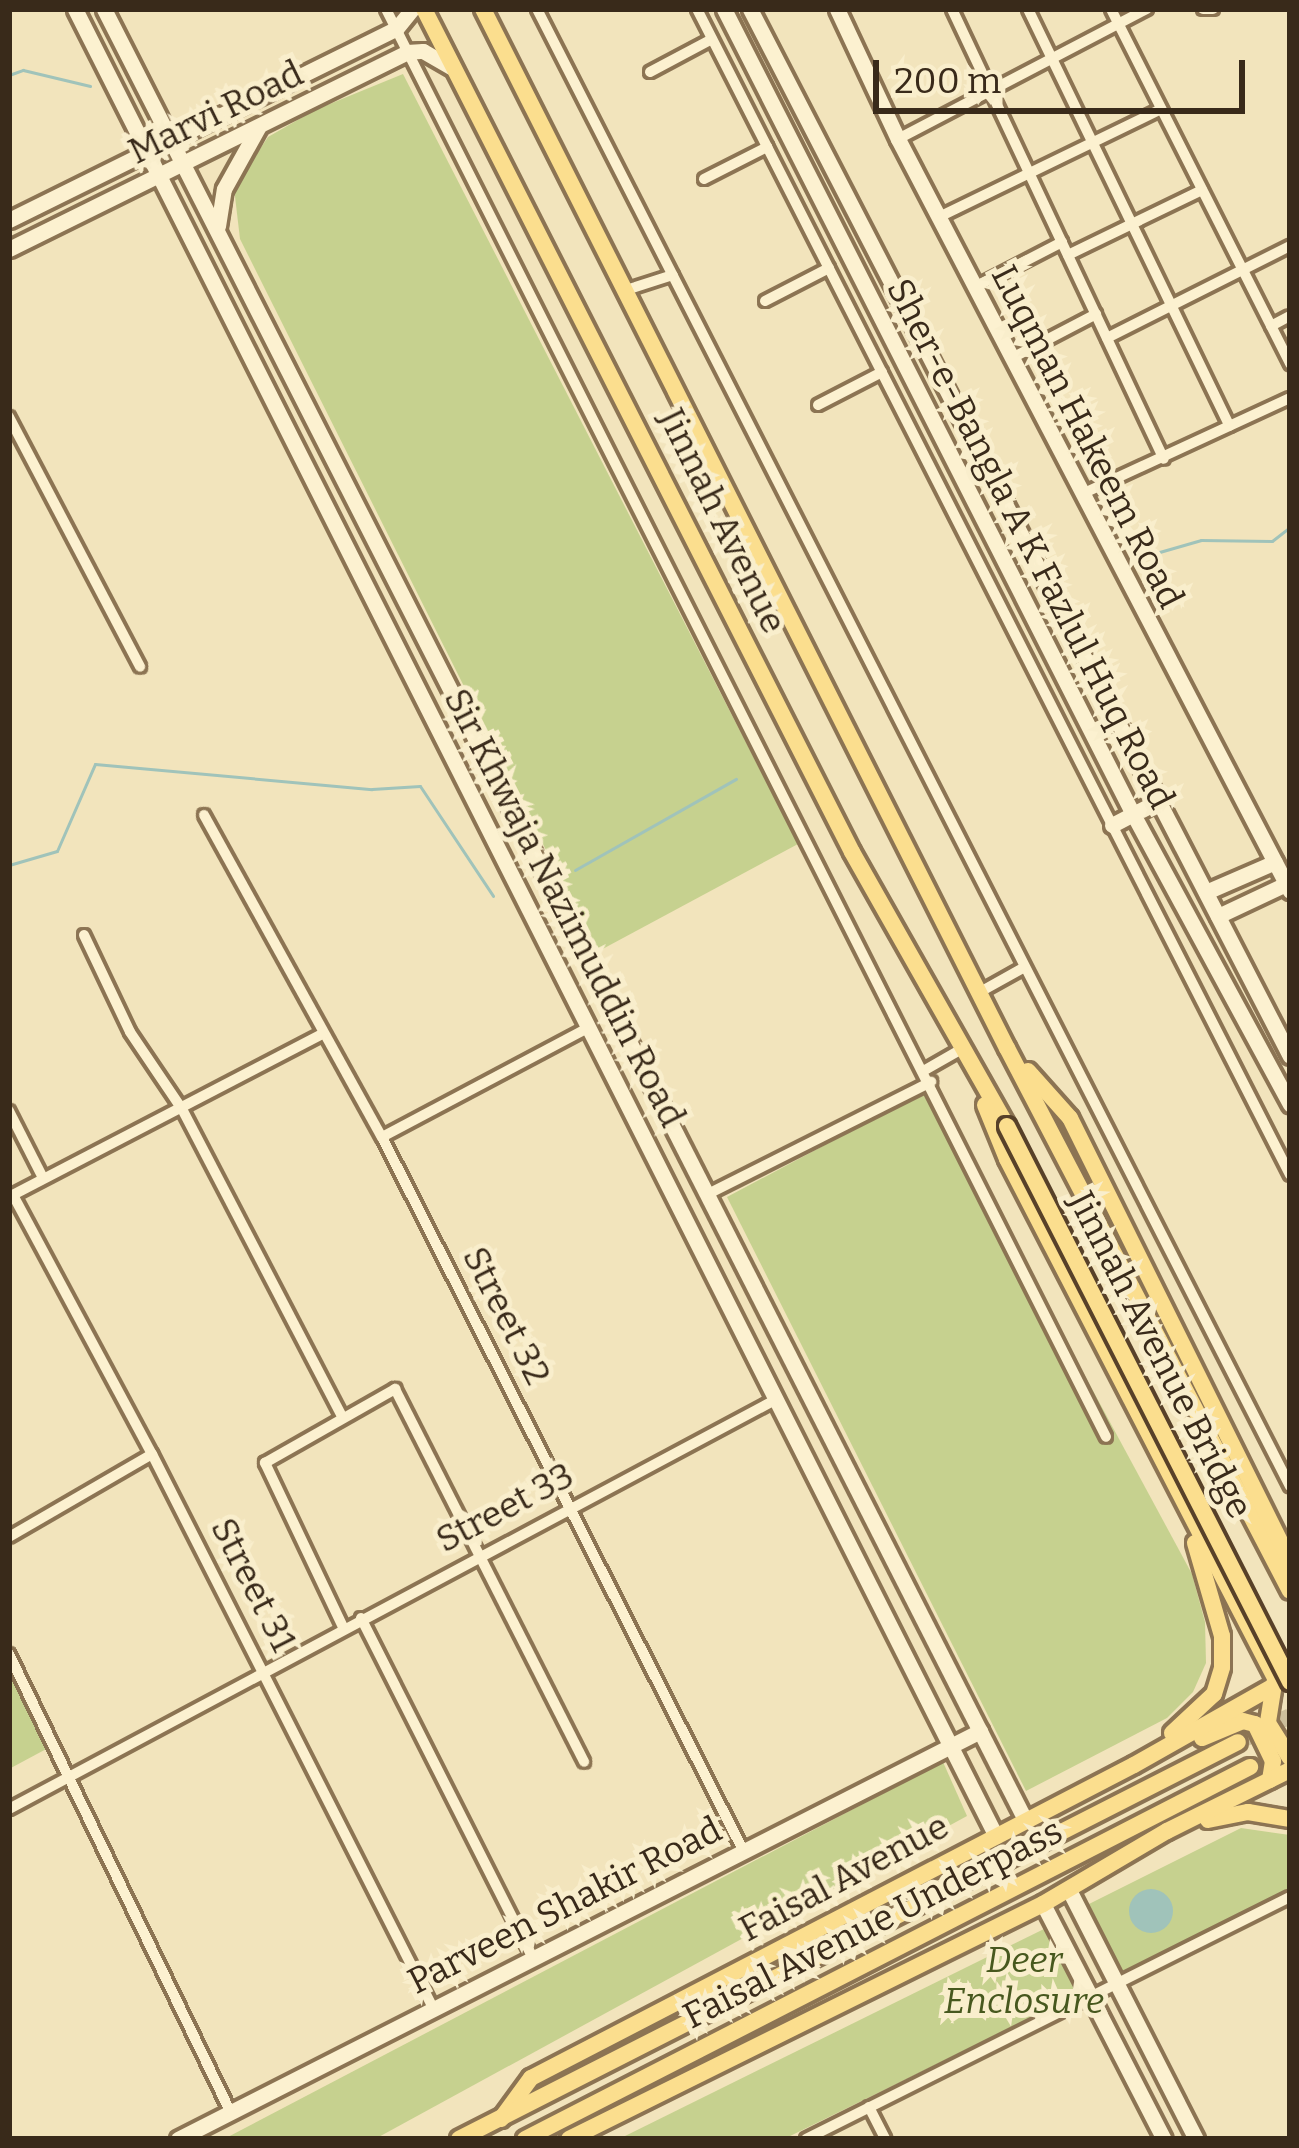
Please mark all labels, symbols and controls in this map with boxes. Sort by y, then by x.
scale bar [879,36,1251,110]
street label: Marvi Road [122,52,310,174]
text: 200 m [894,59,1001,103]
street label: Luqman Hakeem Road [982,258,1192,616]
street label: Sher-e-Bangla A K Fazlul Huq Road [877,272,1183,816]
street label: Jinnah Avenue [649,402,795,640]
street label: Sir Khwaja Nazimuddin Road [434,682,694,1134]
street label: Jinnah Avenue Bridge [1059,1185,1261,1525]
street label: Street 32 [453,1240,559,1392]
street label: Street 33 [429,1454,581,1562]
street label: Street 31 [201,1511,305,1659]
street label: Faisal Avenue [732,1805,956,1951]
street label: Parveen Shakir Road [401,1808,729,2004]
street label: Faisal Avenue Underpass [676,1810,1070,2038]
park label: Deer Enclosure [944,1938,1104,2023]

